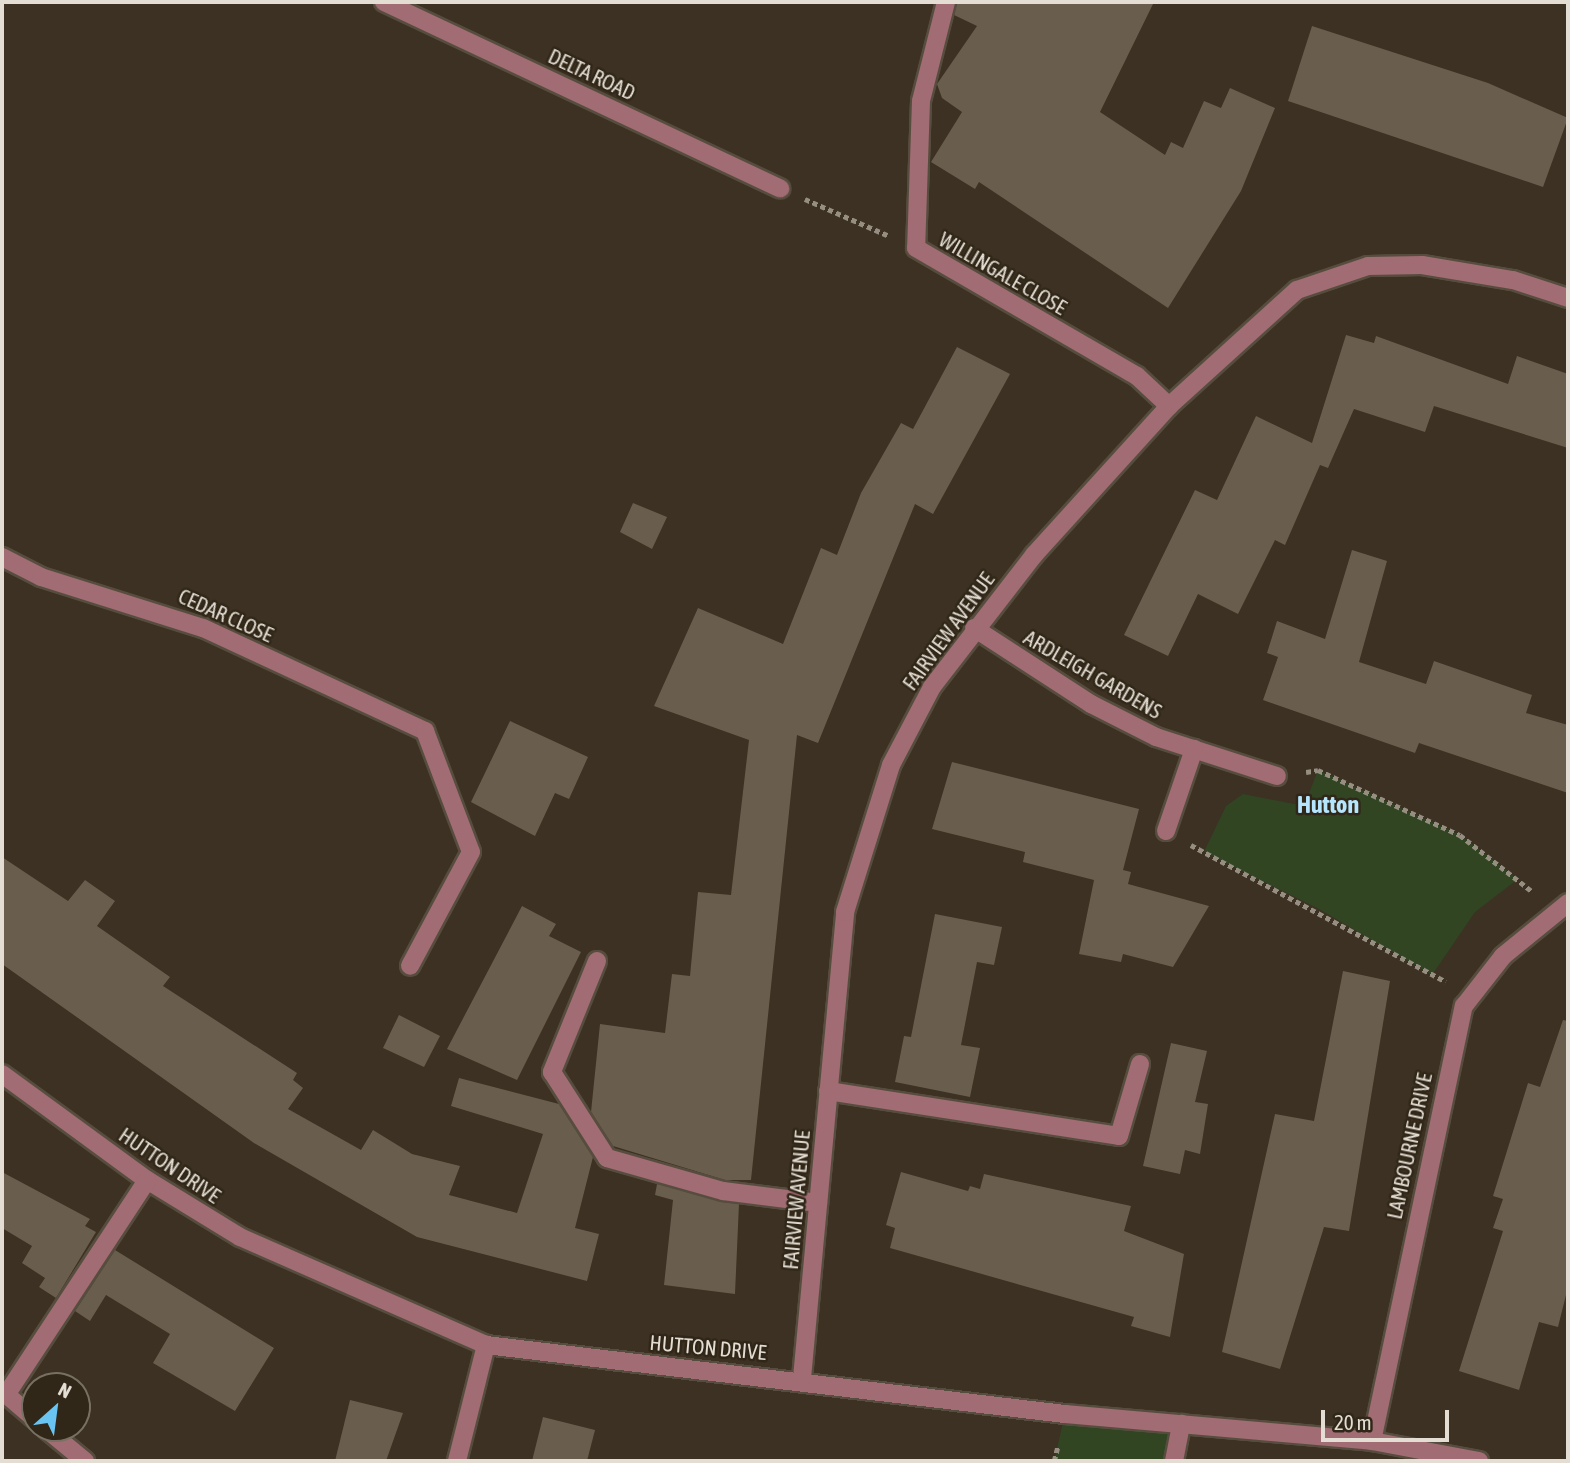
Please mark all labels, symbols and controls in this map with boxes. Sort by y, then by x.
street label: DELTA ROAD [544,43,640,105]
street label: WILLINGALE CLOSE [935,226,1071,320]
street label: FAIRVIEW AVENUE [897,567,999,695]
street label: CEDAR CLOSE [175,583,277,647]
street label: ARDLEIGH GARDENS [1020,624,1166,724]
district label: Hutton [1297,791,1359,819]
street label: LAMBOURNE DRIVE [1381,1071,1437,1221]
street label: HUTTON DRIVE [114,1122,226,1208]
street label: FAIRVIEW AVENUE [777,1129,815,1271]
street label: HUTTON DRIVE [649,1329,767,1365]
north arrow [21,1372,91,1442]
text: N [55,1378,75,1403]
scale bar [1325,1396,1453,1440]
text: 20 m [1334,1410,1372,1434]

